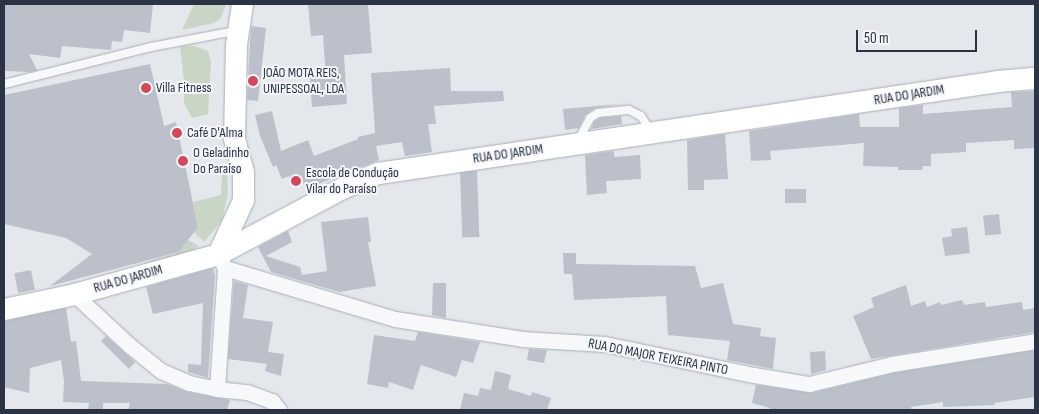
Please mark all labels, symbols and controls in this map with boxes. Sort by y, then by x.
scale bar [859,20,980,52]
text: 50 m [864,29,889,48]
place label: JOÃO MOTA REIS, UNIPESSOAL, LDA [263,65,344,98]
marker: JOÃO MOTA REIS, UNIPESSOAL, LDA [247,75,259,87]
place label: Villa Fitness [156,80,212,96]
street label: RUA DO JARDIM [873,81,945,109]
marker: Villa Fitness [140,82,152,94]
place label: Café D'Alma [187,125,243,141]
marker: Café D'Alma [171,127,183,139]
street label: RUA DO JARDIM [472,141,544,167]
place label: O Geladinho Do Paraíso [193,145,249,178]
marker: O Geladinho Do Paraíso [177,155,189,167]
place label: Escola de Condução Vilar do Paraíso [306,165,399,198]
marker: Escola de Condução Vilar do Paraíso [290,175,302,187]
street label: RUA DO JARDIM [92,261,164,297]
street label: RUA DO MAJOR TEIXEIRA PINTO [587,335,729,379]

